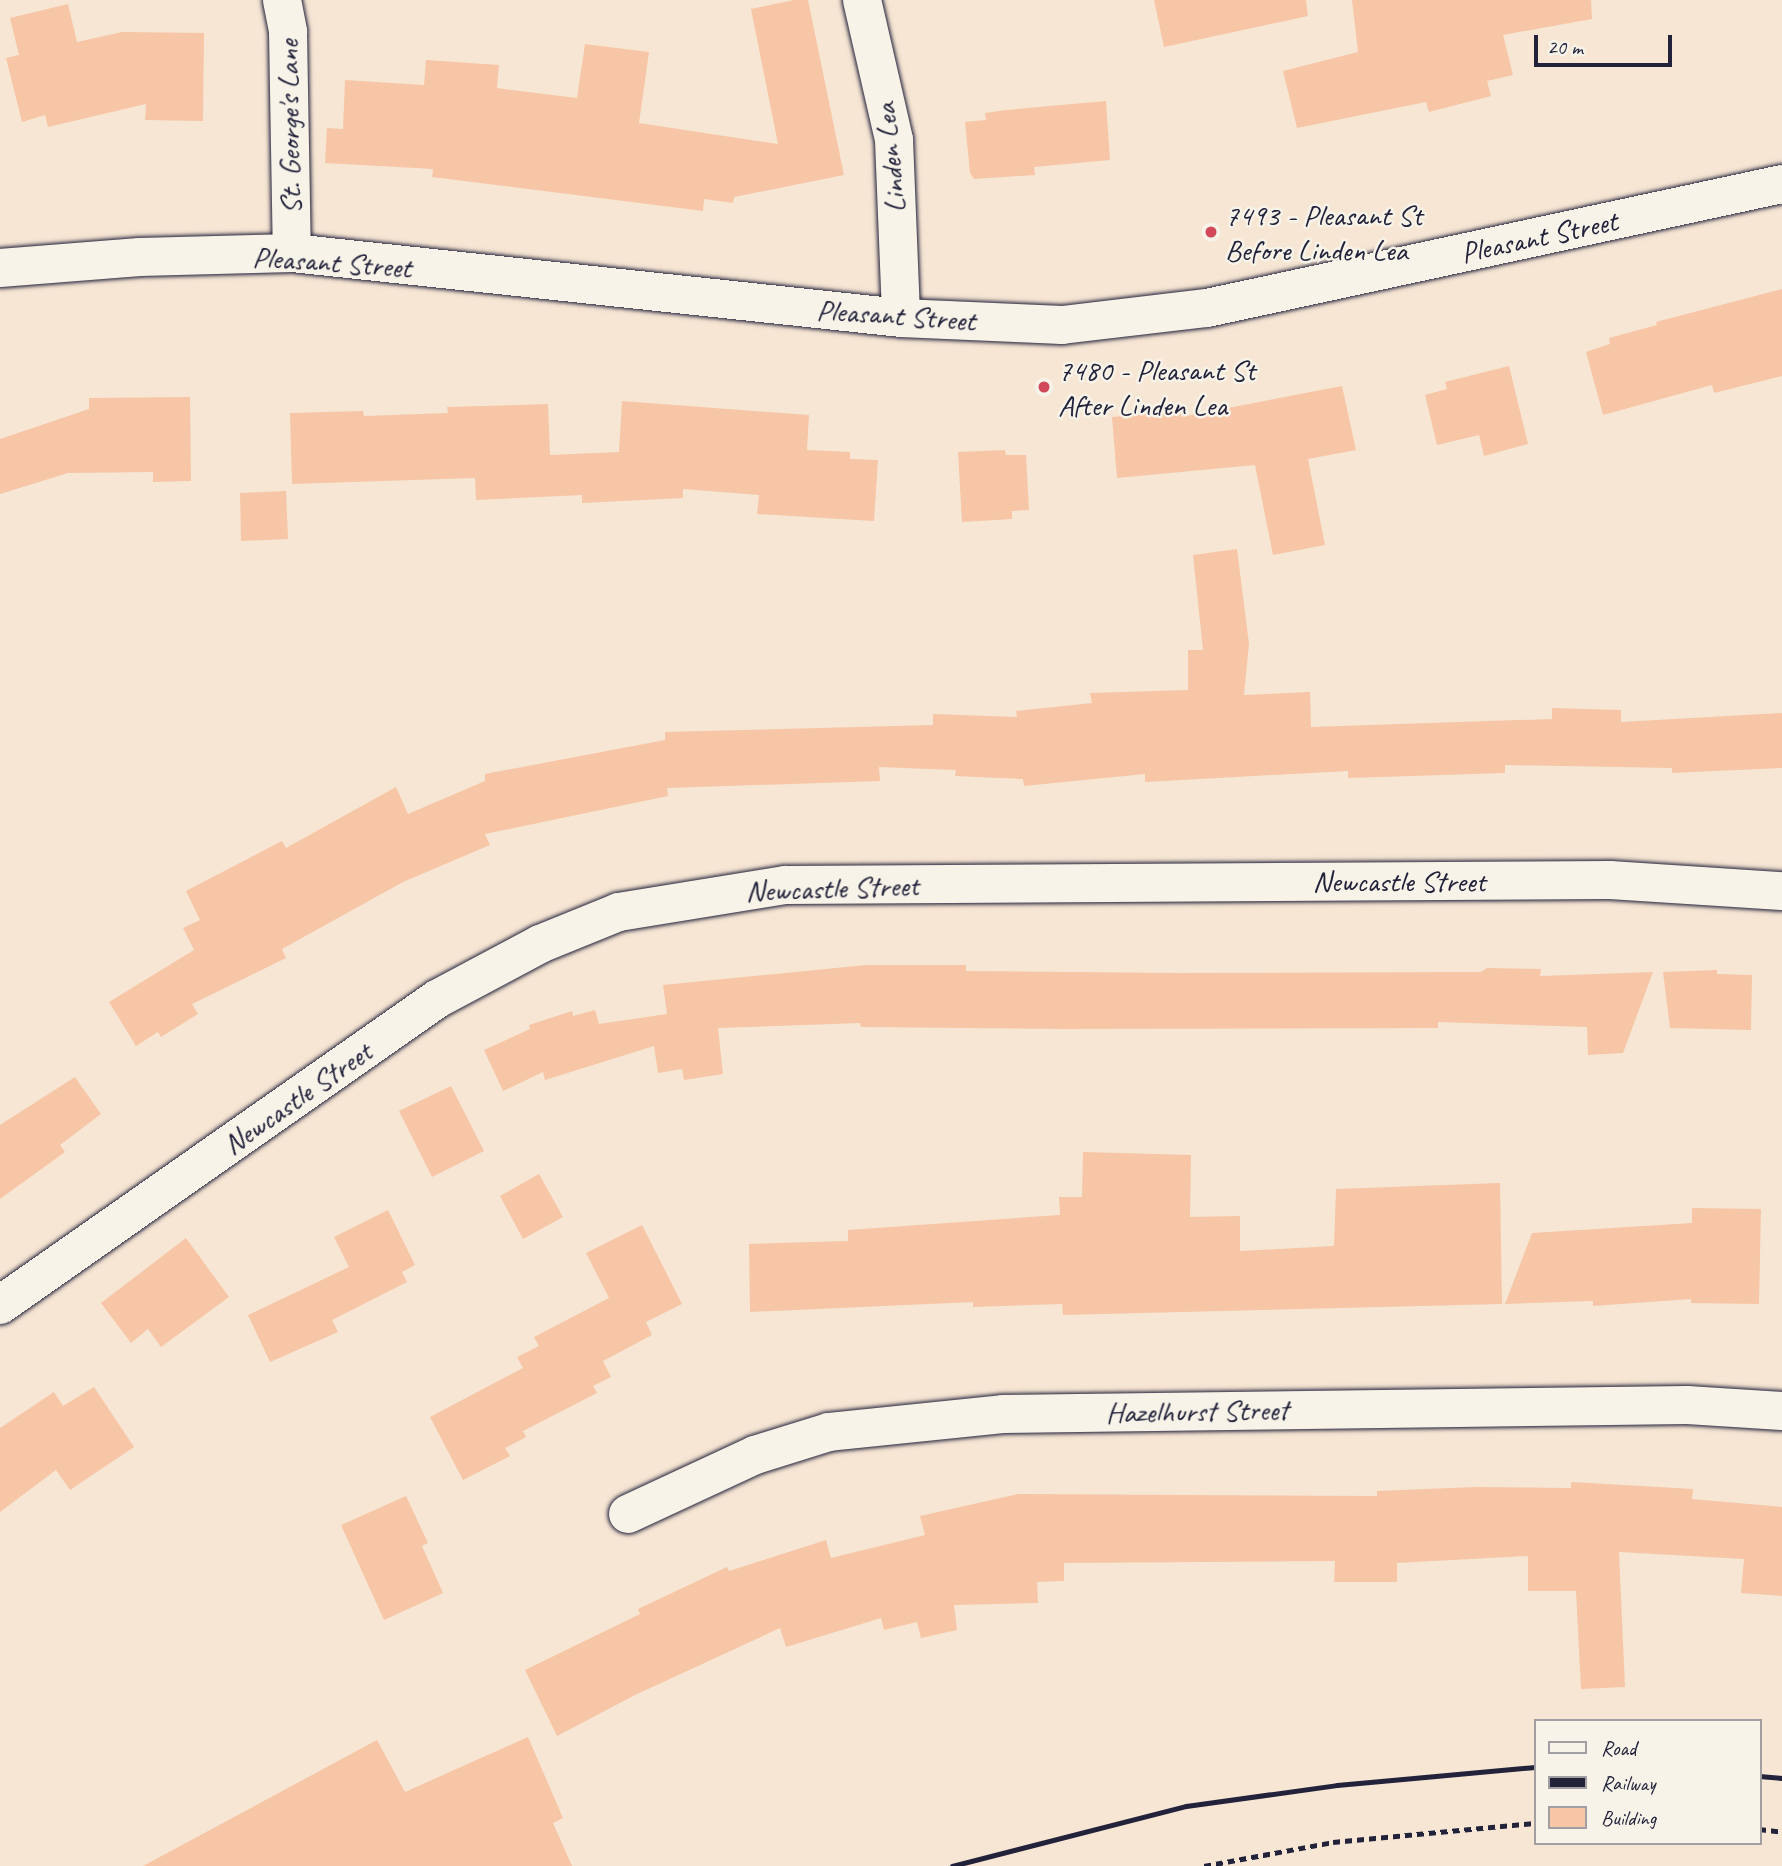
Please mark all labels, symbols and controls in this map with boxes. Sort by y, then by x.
scale bar [1537,21,1675,65]
text: 20 m [1547,34,1583,60]
street label: St. George's Lane [269,39,309,215]
street label: Linden Lea [866,102,914,214]
place label: 7493 - Pleasant St Before Linden Lea [1225,197,1423,268]
street label: Pleasant Street [1457,203,1621,271]
marker: 7493 - Pleasant St Before Linden Lea [1203,224,1219,240]
street label: Pleasant Street [251,238,413,286]
street label: Pleasant Street [815,291,977,339]
place label: 7480 - Pleasant St After Linden Lea [1058,352,1256,422]
marker: 7480 - Pleasant St After Linden Lea [1036,379,1052,395]
street label: Newcastle Street [1312,863,1486,899]
street label: Newcastle Street [745,867,919,909]
street label: Newcastle Street [216,1033,378,1163]
street label: Hazelhurst Street [1105,1391,1289,1431]
legend [1534,1719,1761,1845]
text: Road [1601,1735,1636,1761]
text: Railway [1601,1770,1655,1796]
text: Building [1601,1805,1656,1831]

